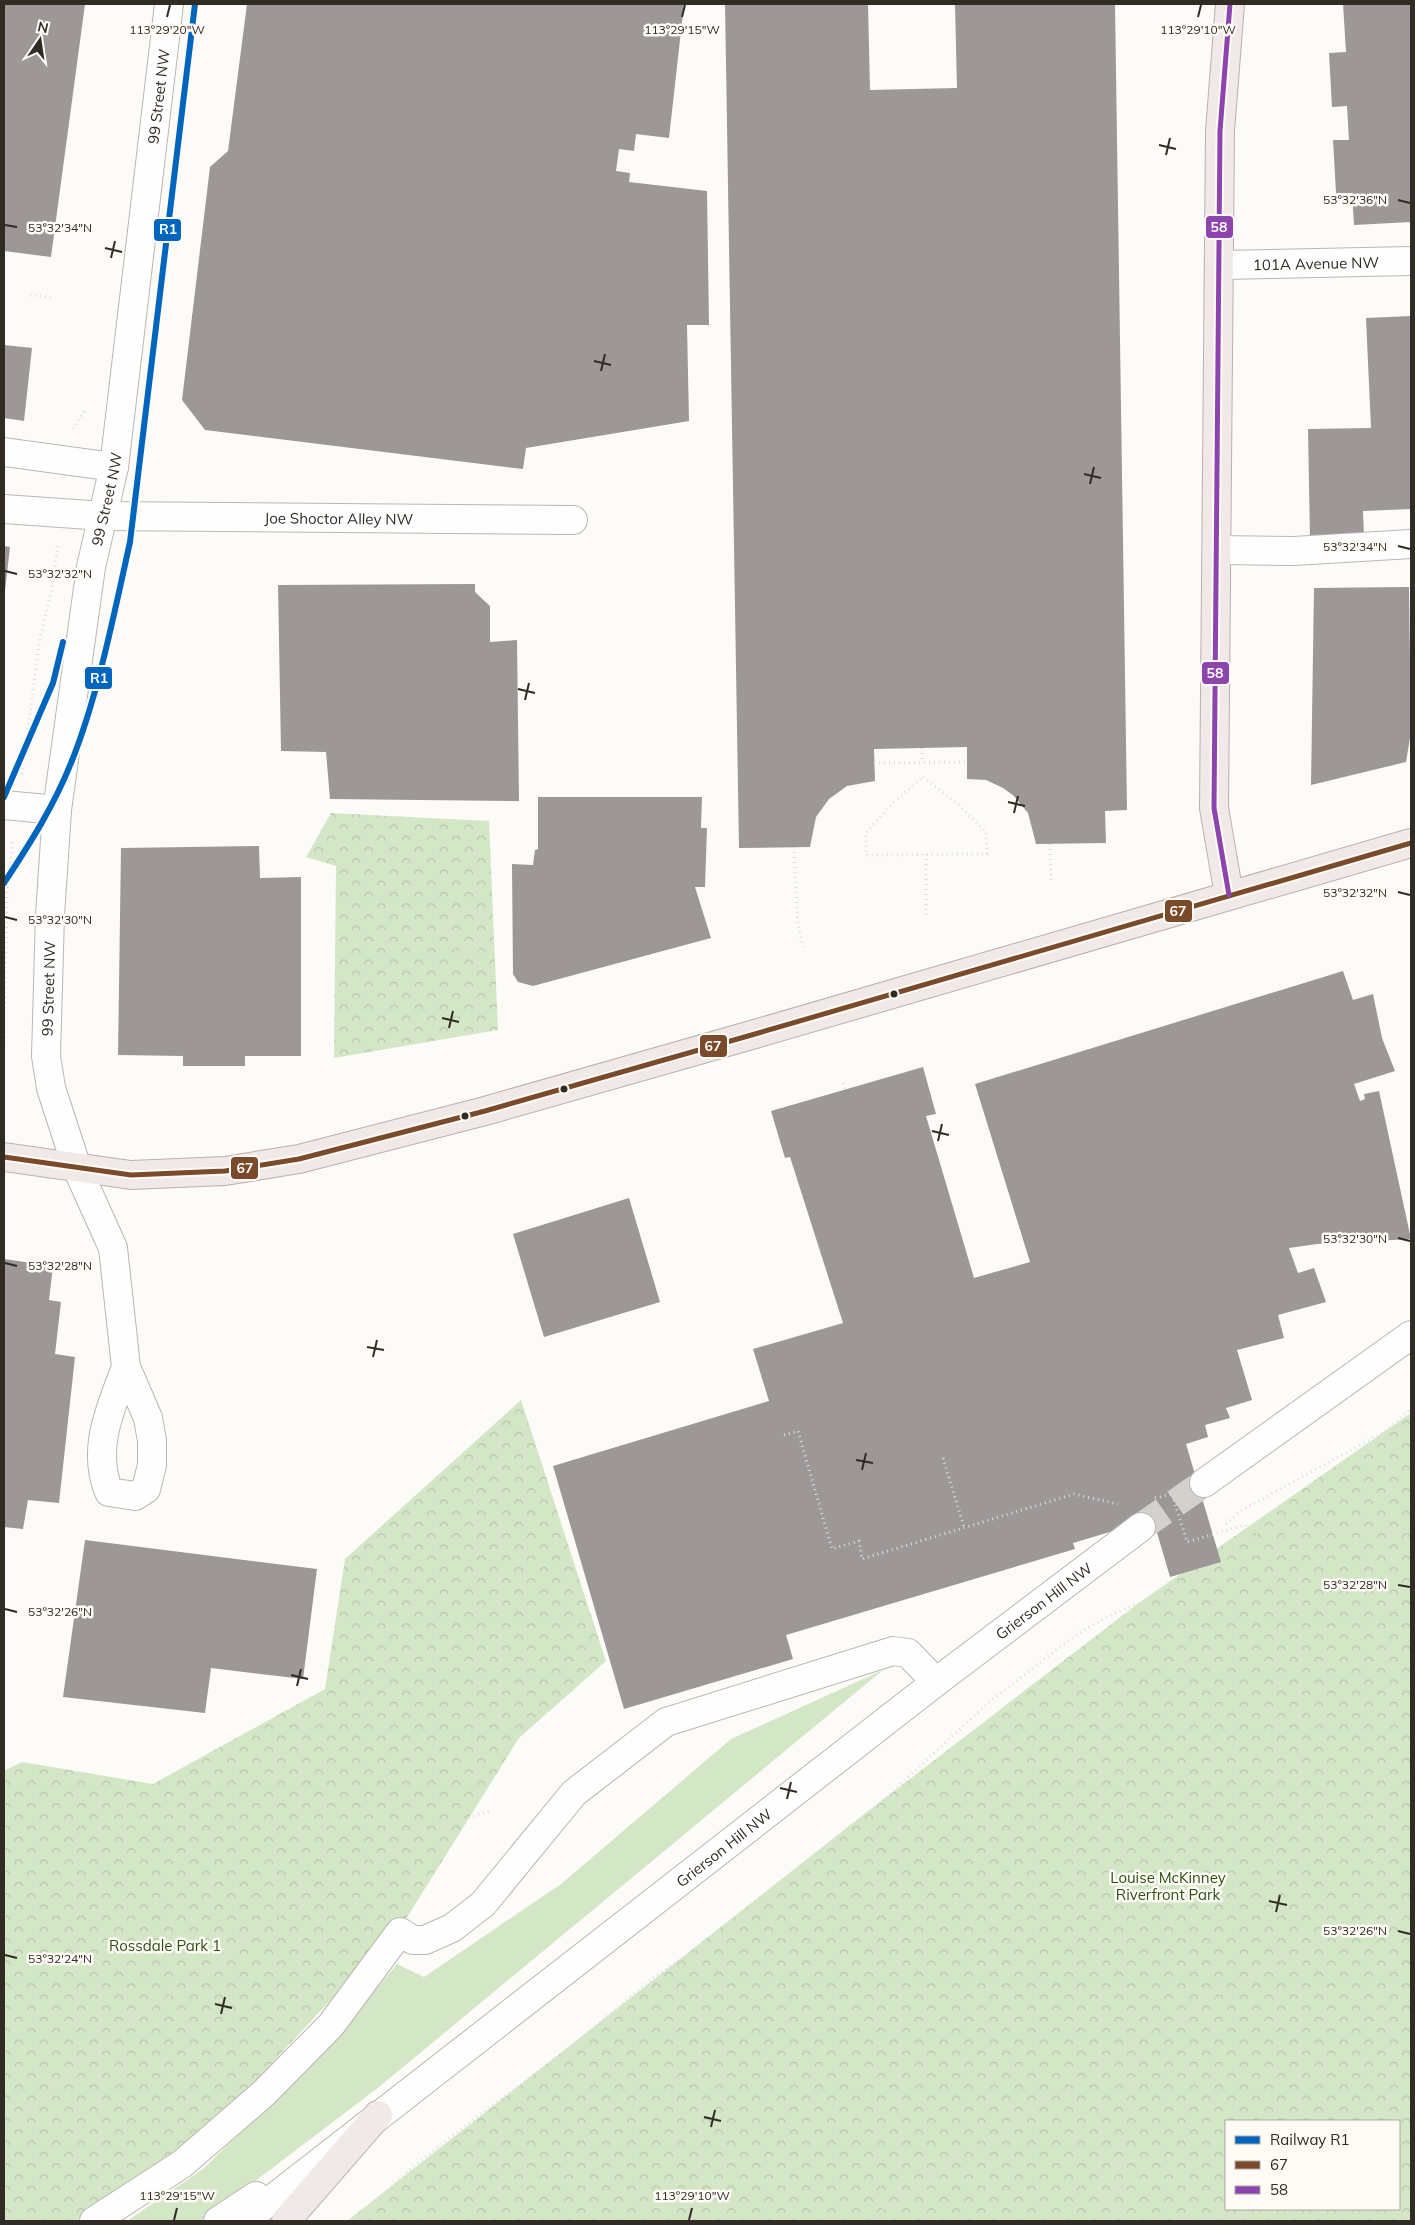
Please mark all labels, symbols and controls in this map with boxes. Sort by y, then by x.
north arrow [15,15,65,65]
text: N [36,17,50,37]
text: 113°29'20"W [129,22,205,37]
text: 113°29'15"W [644,22,720,37]
text: 113°29'10"W [1160,22,1236,37]
street label: 99 Street NW [143,48,173,145]
text: 53°32'36"N [1323,192,1387,207]
line badge: 58 [1205,215,1234,239]
line badge: R1 [153,218,182,242]
text: 58 [1211,218,1227,236]
text: 53°32'34"N [28,220,92,235]
text: R1 [159,220,177,238]
street label: 101A Avenue NW [1253,252,1380,274]
street label: 99 Street NW [87,451,125,548]
street label: Joe Shoctor Alley NW [264,508,414,528]
text: 53°32'34"N [1323,539,1387,554]
text: 53°32'32"N [28,566,92,581]
line badge: 58 [1201,661,1230,685]
text: 58 [1207,664,1223,682]
line badge: R1 [84,666,113,690]
text: R1 [90,669,108,687]
text: 53°32'32"N [1323,885,1387,900]
line badge: 67 [1164,899,1193,923]
text: 67 [1170,902,1186,920]
text: 53°32'30"N [28,912,92,927]
street label: 99 Street NW [37,940,59,1036]
unlabelled marker [889,989,899,999]
line badge: 67 [699,1034,728,1058]
text: 67 [705,1037,721,1055]
unlabelled marker [559,1084,569,1094]
unlabelled marker [460,1111,470,1121]
line badge: 67 [230,1156,259,1180]
text: 67 [237,1159,253,1177]
text: 53°32'30"N [1323,1231,1387,1246]
text: 53°32'28"N [28,1258,92,1273]
street label: Grierson Hill NW [991,1558,1096,1643]
text: 53°32'28"N [1323,1577,1387,1592]
text: 53°32'26"N [28,1604,92,1619]
street label: Grierson Hill NW [672,1804,776,1891]
park label: Louise McKinney Riverfront Park [1110,1868,1226,1904]
text: 53°32'26"N [1323,1923,1387,1938]
park label: Rossdale Park 1 [109,1936,221,1955]
text: 53°32'24"N [28,1951,92,1966]
legend [1225,2120,1400,2210]
text: Railway R1 [1270,2130,1350,2149]
text: 67 [1270,2155,1288,2174]
text: 58 [1270,2180,1288,2199]
text: 113°29'15"W [139,2188,215,2203]
text: 113°29'10"W [654,2188,730,2203]

